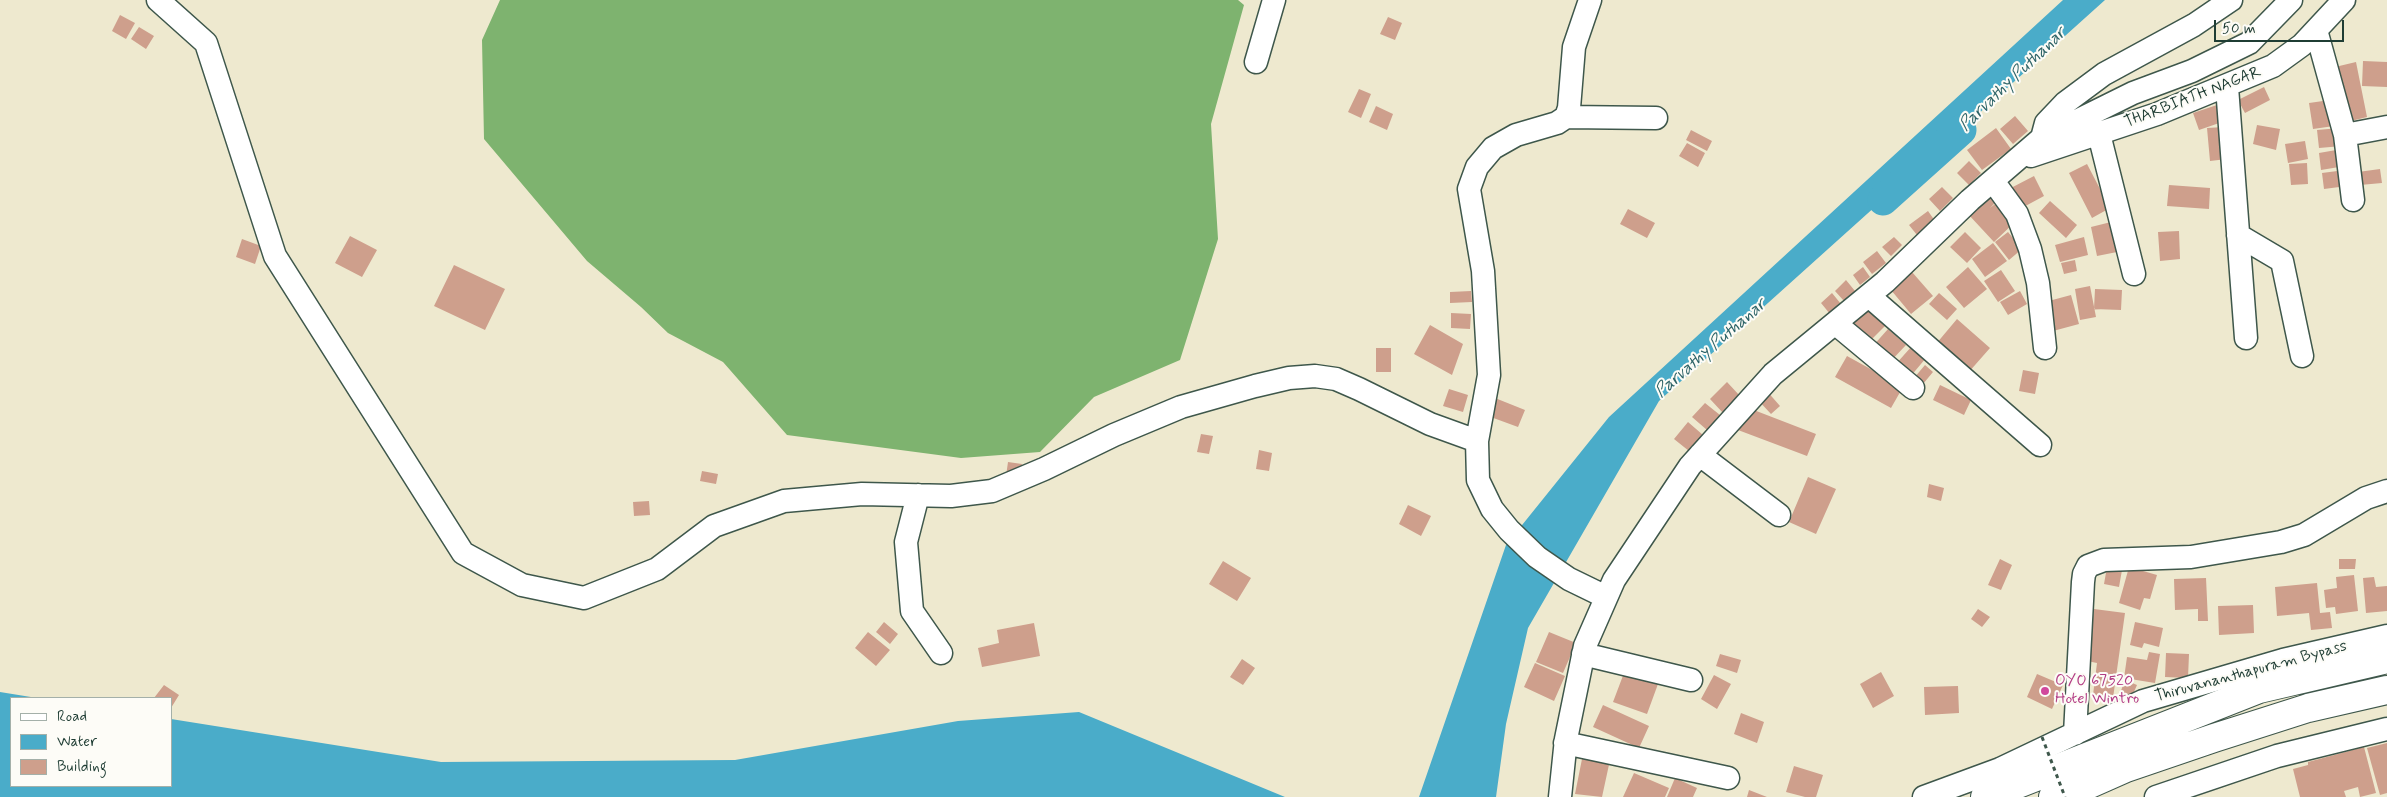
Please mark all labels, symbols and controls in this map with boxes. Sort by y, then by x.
scale bar [2217,10,2347,42]
text: 50 m [2222,19,2256,39]
water label: Parvathy Puthanar [1955,23,2071,137]
street label: THARBIATH NAGAR [2122,63,2264,133]
water label: Parvathy Puthanar [1651,295,1771,403]
street label: Thiruvananthapuram Bypass [2153,637,2349,707]
place label: OYO 67520 Hotel Wintro [2055,672,2139,710]
marker: OYO 67520 Hotel Wintro [2039,685,2051,697]
legend [10,697,172,787]
text: Road [57,707,87,727]
text: Water [57,732,97,752]
text: Building [57,757,107,777]

